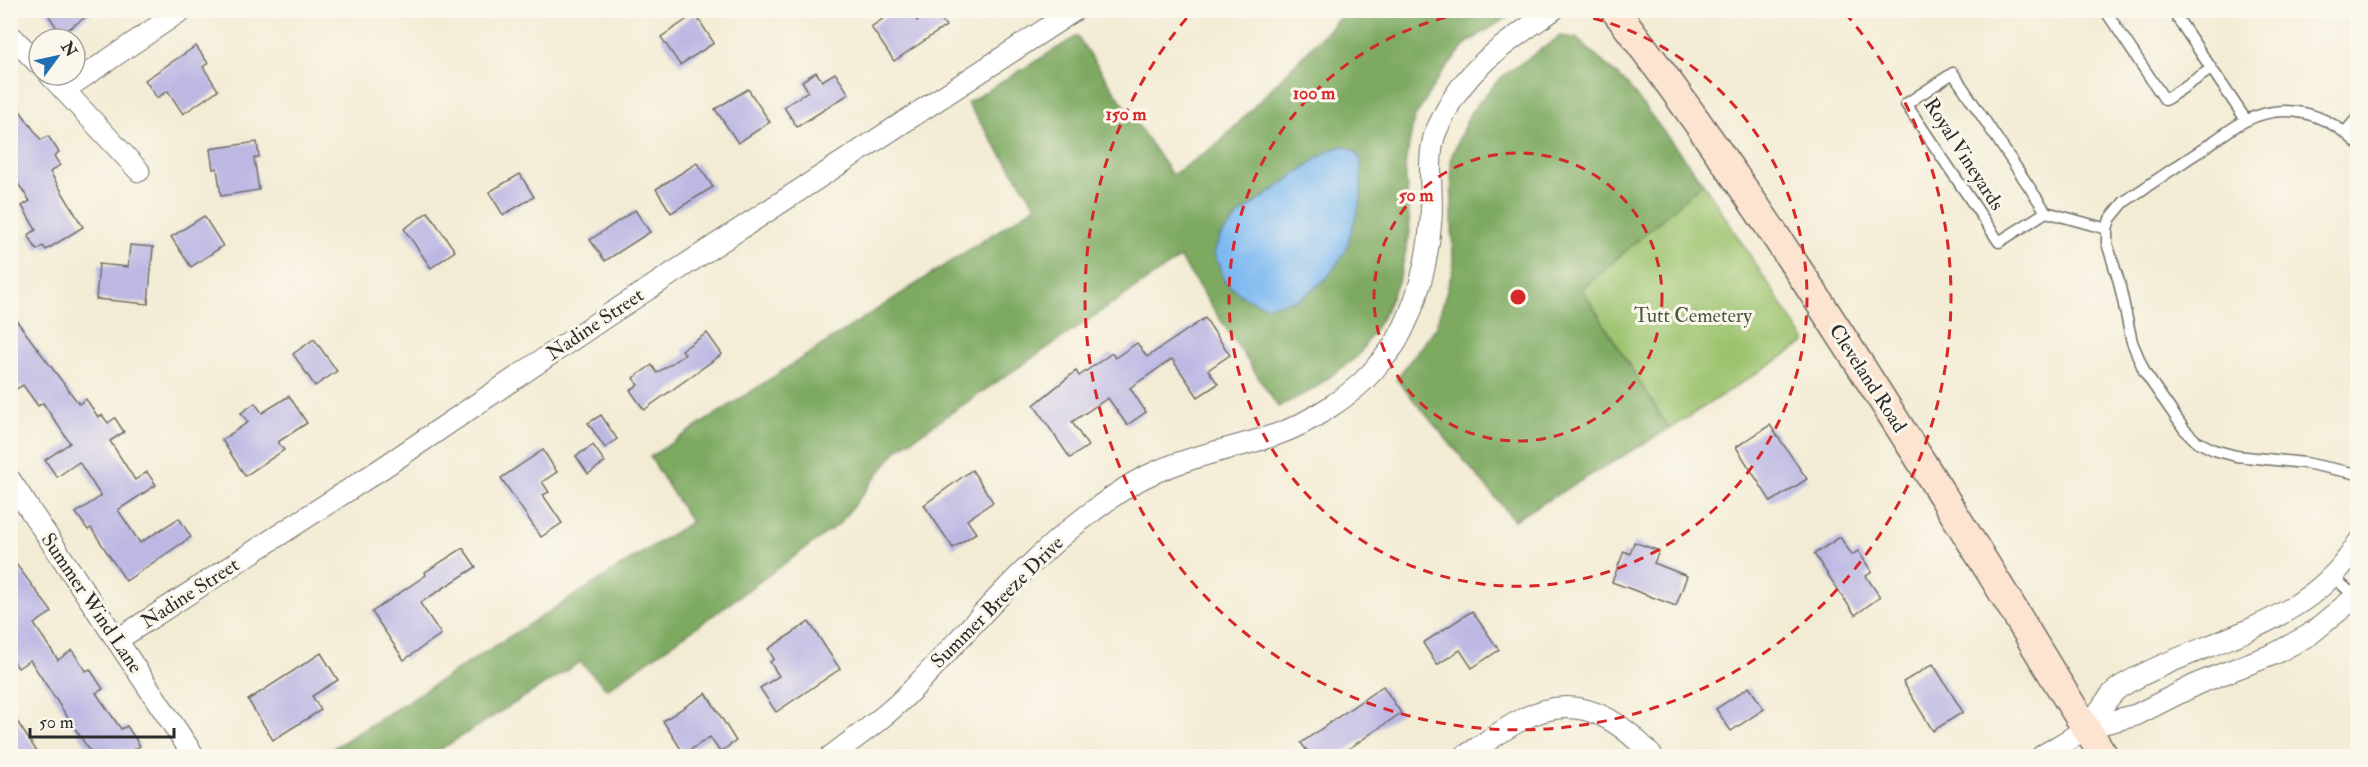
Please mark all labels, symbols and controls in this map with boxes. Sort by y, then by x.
north arrow [27,27,87,87]
text: N [56,37,81,61]
text: 100 m [1293,82,1336,105]
street label: Royal Vineyards [1918,93,2010,215]
text: 150 m [1105,103,1148,126]
text: 50 m [1399,184,1434,207]
street label: Nadine Street [542,282,649,366]
centre of rings [1508,287,1528,307]
park label: Tutt Cemetery [1634,303,1753,328]
street label: Cleveland Road [1824,319,1912,437]
street label: Summer Wind Lane [36,528,148,678]
street label: Summer Breeze Drive [925,530,1069,674]
street label: Nadine Street [136,552,244,634]
scale bar [30,701,174,739]
text: 50 m [39,711,74,734]

